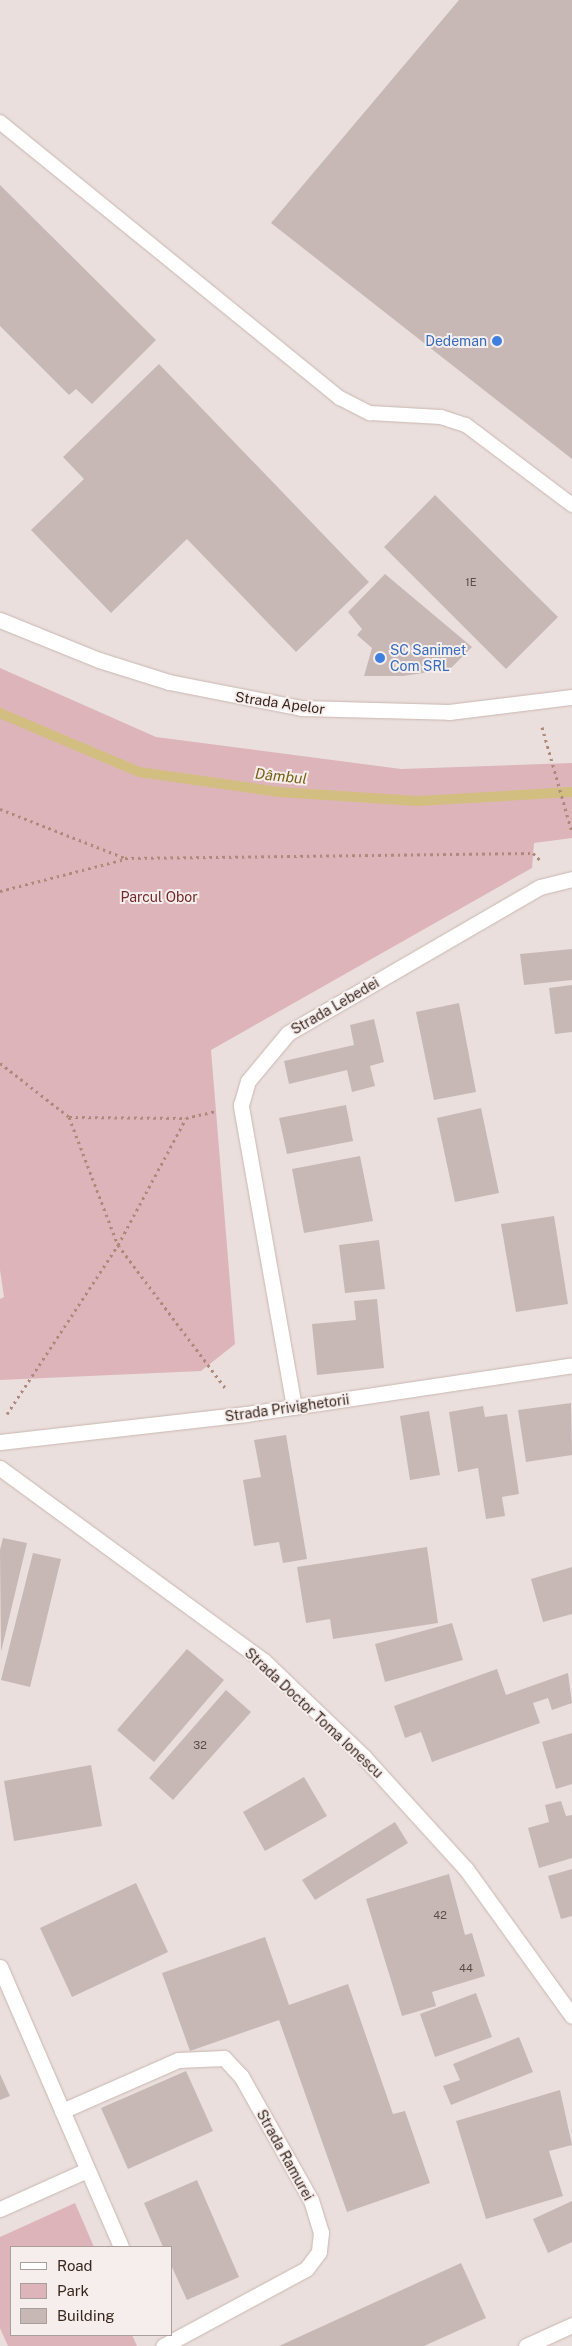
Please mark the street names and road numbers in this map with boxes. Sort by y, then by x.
street label: Strada Apelor [234,688,326,718]
street label: Strada Lebedei [288,974,382,1038]
street label: Strada Privighetorii [224,1391,350,1425]
street label: Strada Doctor Toma Ionescu [241,1644,387,1782]
street label: Strada Ramurei [253,2107,317,2203]

